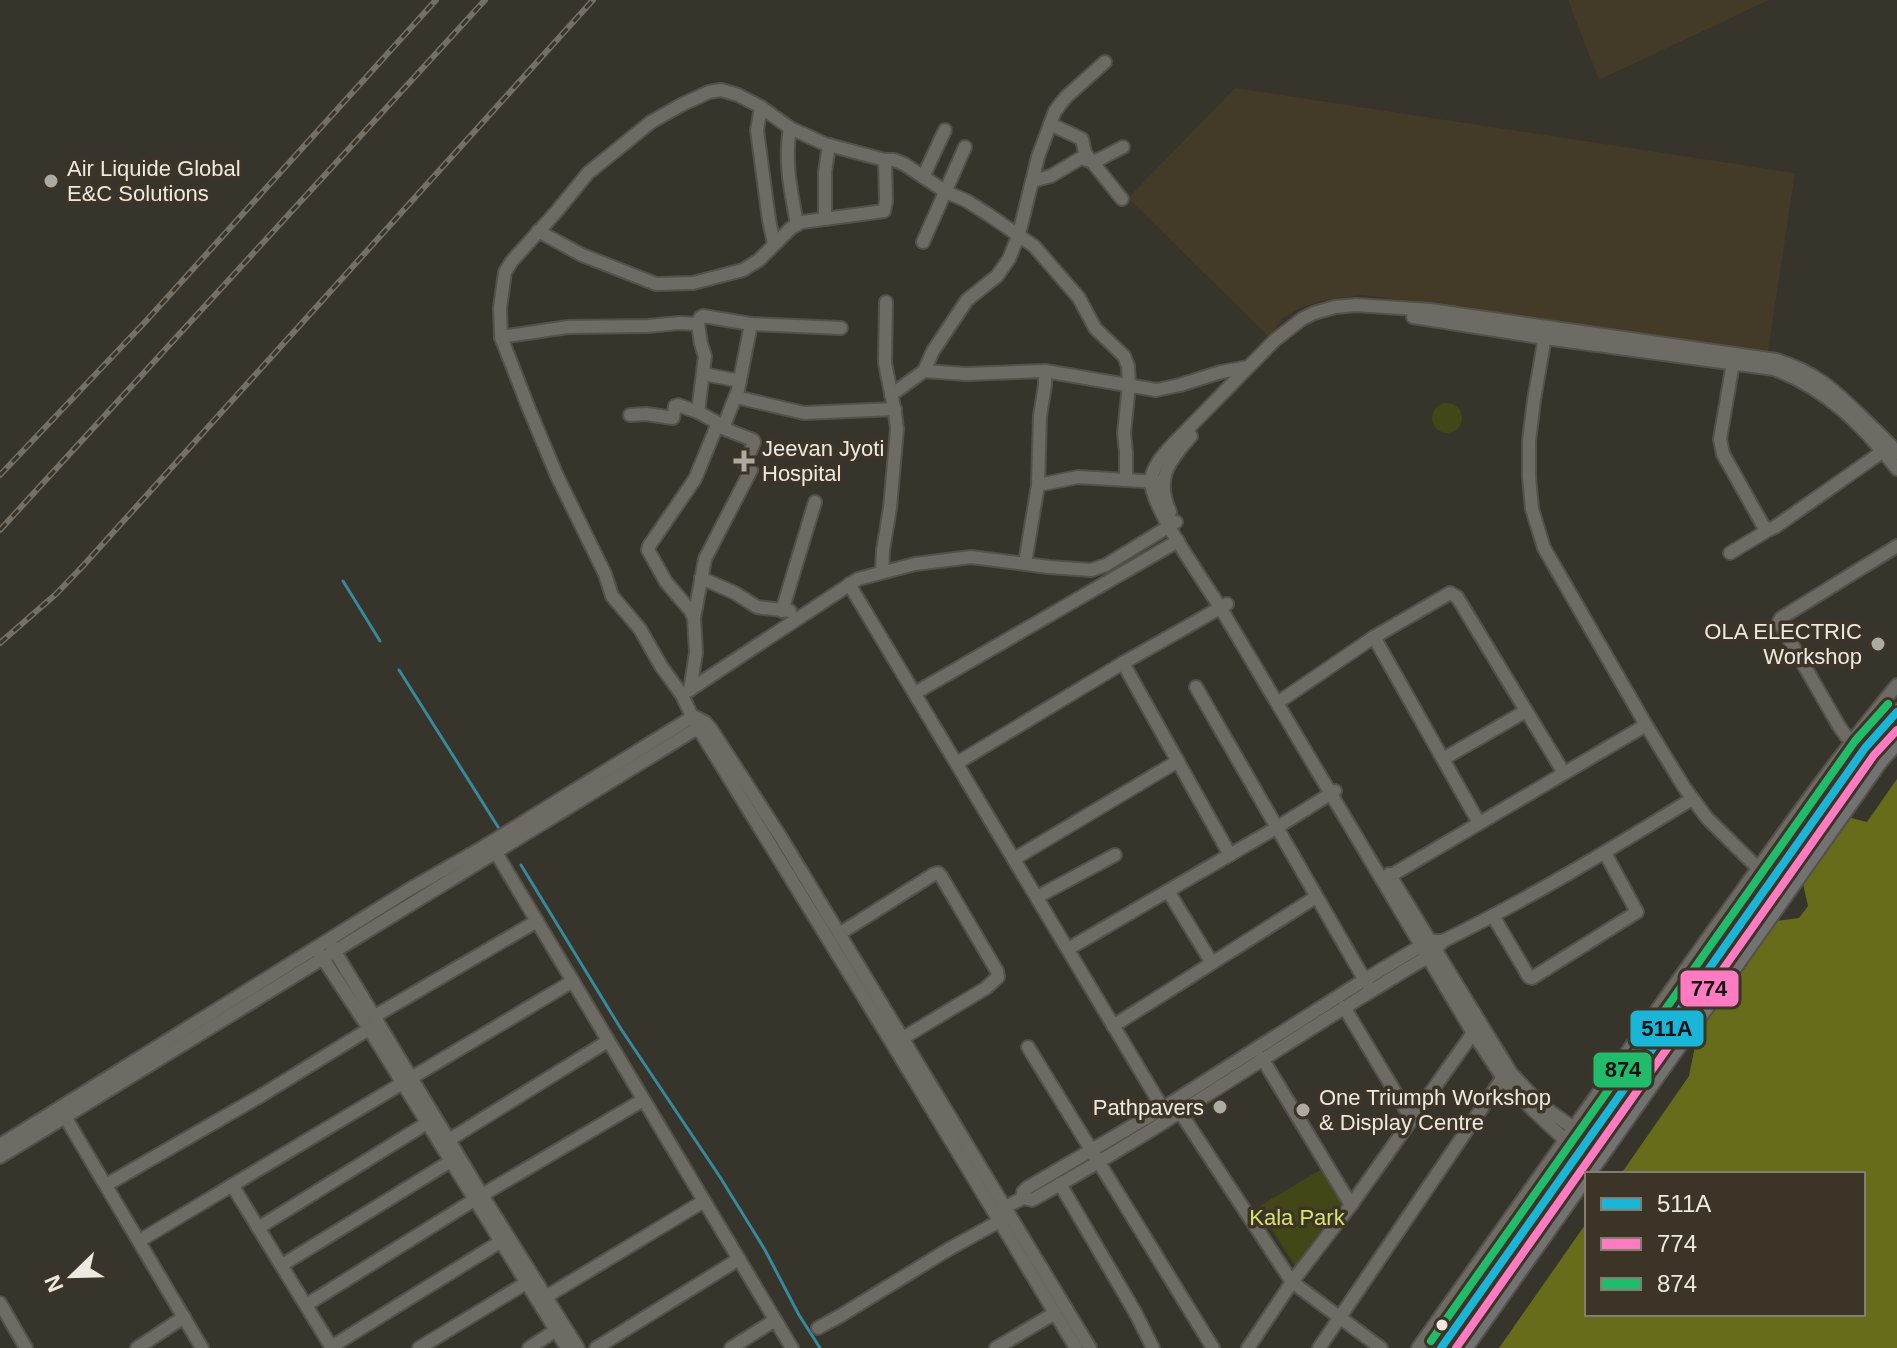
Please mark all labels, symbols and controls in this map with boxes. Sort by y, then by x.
place label: Air Liquide Global E&C Solutions [67,156,241,206]
marker: Air Liquide Global E&C Solutions [42,172,60,190]
place label: Jeevan Jyoti Hospital [762,436,884,486]
marker: Jeevan Jyoti Hospital [733,450,755,472]
place label: OLA ELECTRIC Workshop [1704,619,1862,669]
marker: OLA ELECTRIC Workshop [1869,635,1887,653]
line badge: 774 [1679,969,1740,1008]
text: 774 [1691,976,1728,1001]
line badge: 511A [1629,1009,1705,1048]
text: 511A [1641,1016,1693,1041]
line badge: 874 [1592,1051,1653,1089]
text: 874 [1605,1057,1642,1082]
place label: One Triumph Workshop & Display Centre [1319,1085,1551,1135]
place label: Pathpavers [1093,1095,1204,1120]
marker: Pathpavers [1211,1098,1229,1116]
marker: One Triumph Workshop & Display Centre [1294,1101,1312,1119]
legend [1585,1172,1865,1316]
text: 511A [1657,1190,1711,1217]
park label: Kala Park [1249,1205,1346,1230]
text: 774 [1657,1230,1697,1257]
north arrow [32,1236,112,1316]
text: 874 [1657,1270,1697,1297]
text: N [39,1271,69,1296]
unlabelled marker [1434,1317,1450,1333]

